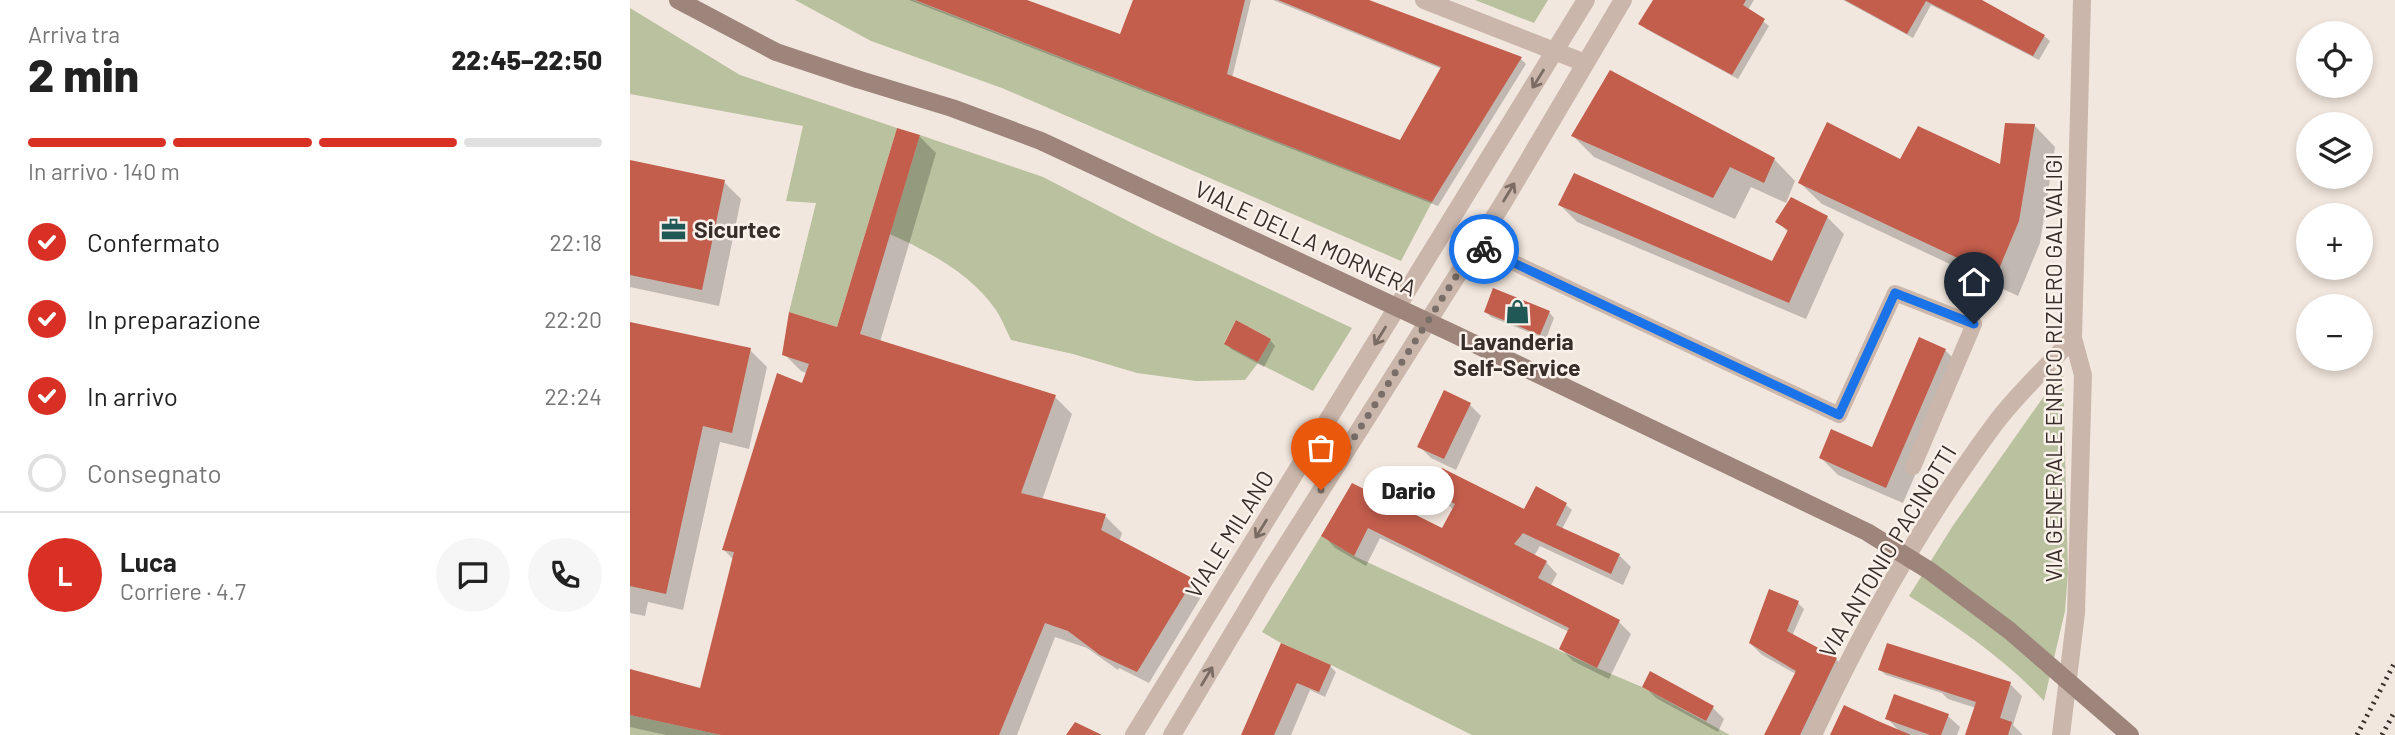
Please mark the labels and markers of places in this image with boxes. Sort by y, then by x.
office icon: Sicurtec [660,215,688,243]
place label: Sicurtec [694,215,781,243]
pin [1944,252,2004,324]
shop icon: Lavanderia Self-Service [1503,297,1531,325]
place label: Lavanderia Self-Service [1453,327,1581,381]
pin [1291,418,1351,490]
callout: Dario [1363,466,1454,514]

